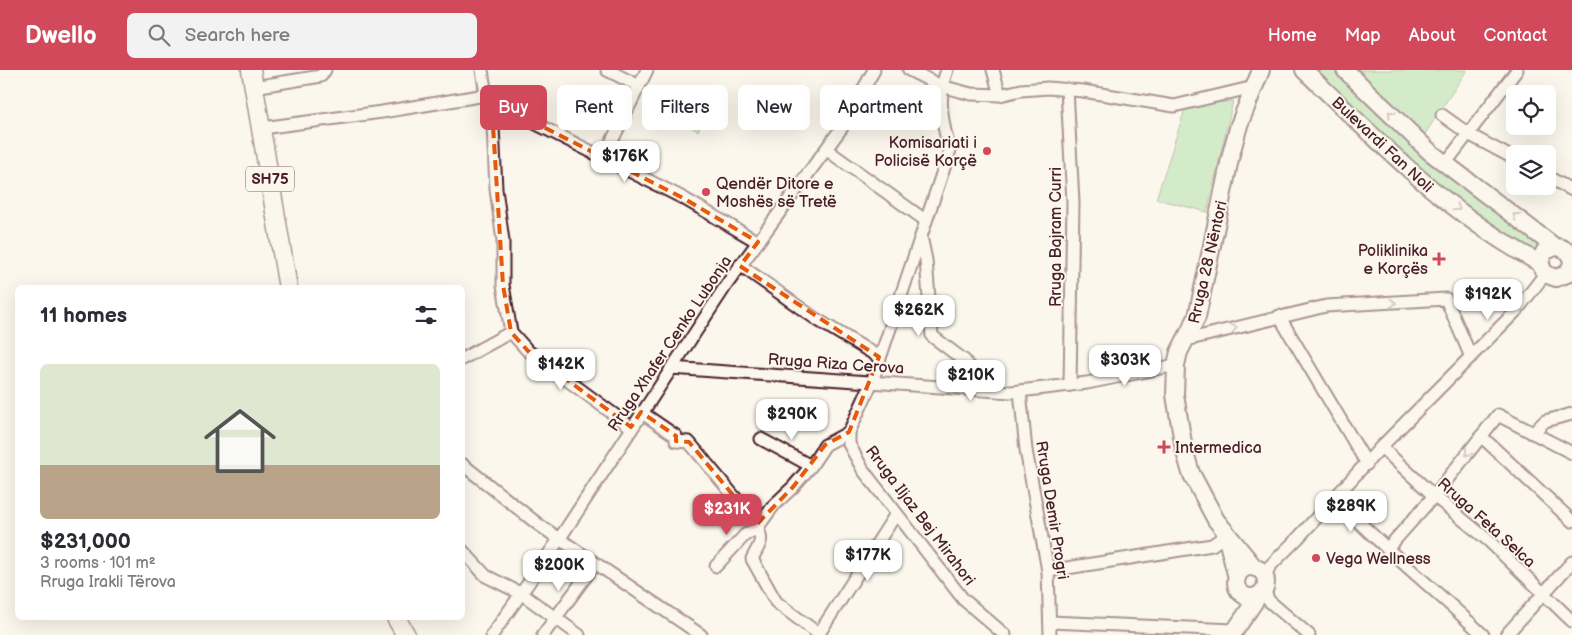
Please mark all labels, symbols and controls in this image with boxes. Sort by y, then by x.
search box [127,13,477,58]
text: Dwello [25,21,97,50]
icon: search [145,21,173,49]
text: Search here [185,24,290,47]
text: Home [1268,25,1317,46]
text: Map [1345,25,1381,46]
text: About [1409,25,1456,46]
text: Contact [1484,25,1547,46]
chip: Buy [480,85,547,130]
chip: Rent [557,85,632,130]
chip: Filters [642,85,728,130]
chip: New [738,85,810,130]
chip: Apartment [820,85,941,130]
map controls [1506,85,1556,195]
button: locate [1506,85,1556,135]
street label: Bulevardi Fan Noli [1327,93,1437,197]
one-way arrow [1387,111,1396,120]
place label: Komisariati i Policisë Korçë [874,134,977,171]
pin: $176K [590,140,660,183]
marker: Komisariati i Policisë Korçë [981,145,993,157]
button: layers [1506,145,1556,195]
text: $176K [602,147,648,166]
road number: SH75 [246,166,294,192]
street label: Rruga Bajram Curri [1047,167,1066,307]
place label: Qendër Ditore e Moshës së Tretë [716,175,837,212]
marker: Qendër Ditore e Moshës së Tretë [700,186,712,198]
street label: Rruga 28 Nëntori [1185,199,1232,326]
one-way arrow [1451,202,1461,211]
one-way arrow [1513,214,1522,222]
place label: Poliklinika e Korçës [1358,242,1428,279]
street label: Rruga Xhafer Cenko Lubonja [604,252,736,435]
marker: Poliklinika e Korçës [1432,252,1446,266]
pin: $192K [1453,278,1523,321]
text: $192K [1464,285,1512,304]
pin: $262K [884,294,954,337]
one-way arrow [1390,298,1398,308]
icon: filters [412,301,440,329]
text: $262K [894,301,944,320]
text: 11 homes [40,303,127,328]
one-way arrow [1229,323,1238,334]
pin: $303K [1090,344,1160,387]
pin: $142K [526,348,596,391]
street label: Rruga Riza Cerova [767,350,905,379]
text: $303K [1100,351,1150,370]
text: $142K [537,355,585,374]
pin: $210K [936,360,1006,402]
text: $210K [947,366,995,385]
icon: home [195,396,285,486]
pin: $290K [757,398,827,441]
text: $290K [767,405,817,424]
place label: Intermedica [1175,439,1262,458]
street label: Rruga Demir Progri [1031,440,1072,581]
marker: Intermedica [1157,440,1171,454]
street label: Rruga Iljaz Bej Mirahori [861,442,979,590]
one-way arrow [1465,447,1473,456]
street label: Rruga Feta Selca [1433,474,1539,572]
pin: $289K [1316,490,1386,533]
pin: $231K [692,494,762,536]
text: $289K [1326,497,1376,516]
text: $231K [704,500,750,519]
text: $231,000 [40,529,131,554]
pin: $177K [833,540,903,582]
text: $177K [845,546,891,565]
pin: $200K [524,550,594,592]
place label: Vega Wellness [1326,550,1431,569]
marker: Vega Wellness [1310,552,1322,564]
text: 3 rooms · 101 m² [40,554,156,573]
text: $200K [534,556,584,575]
text: Rruga Irakli Tërova [40,573,176,592]

